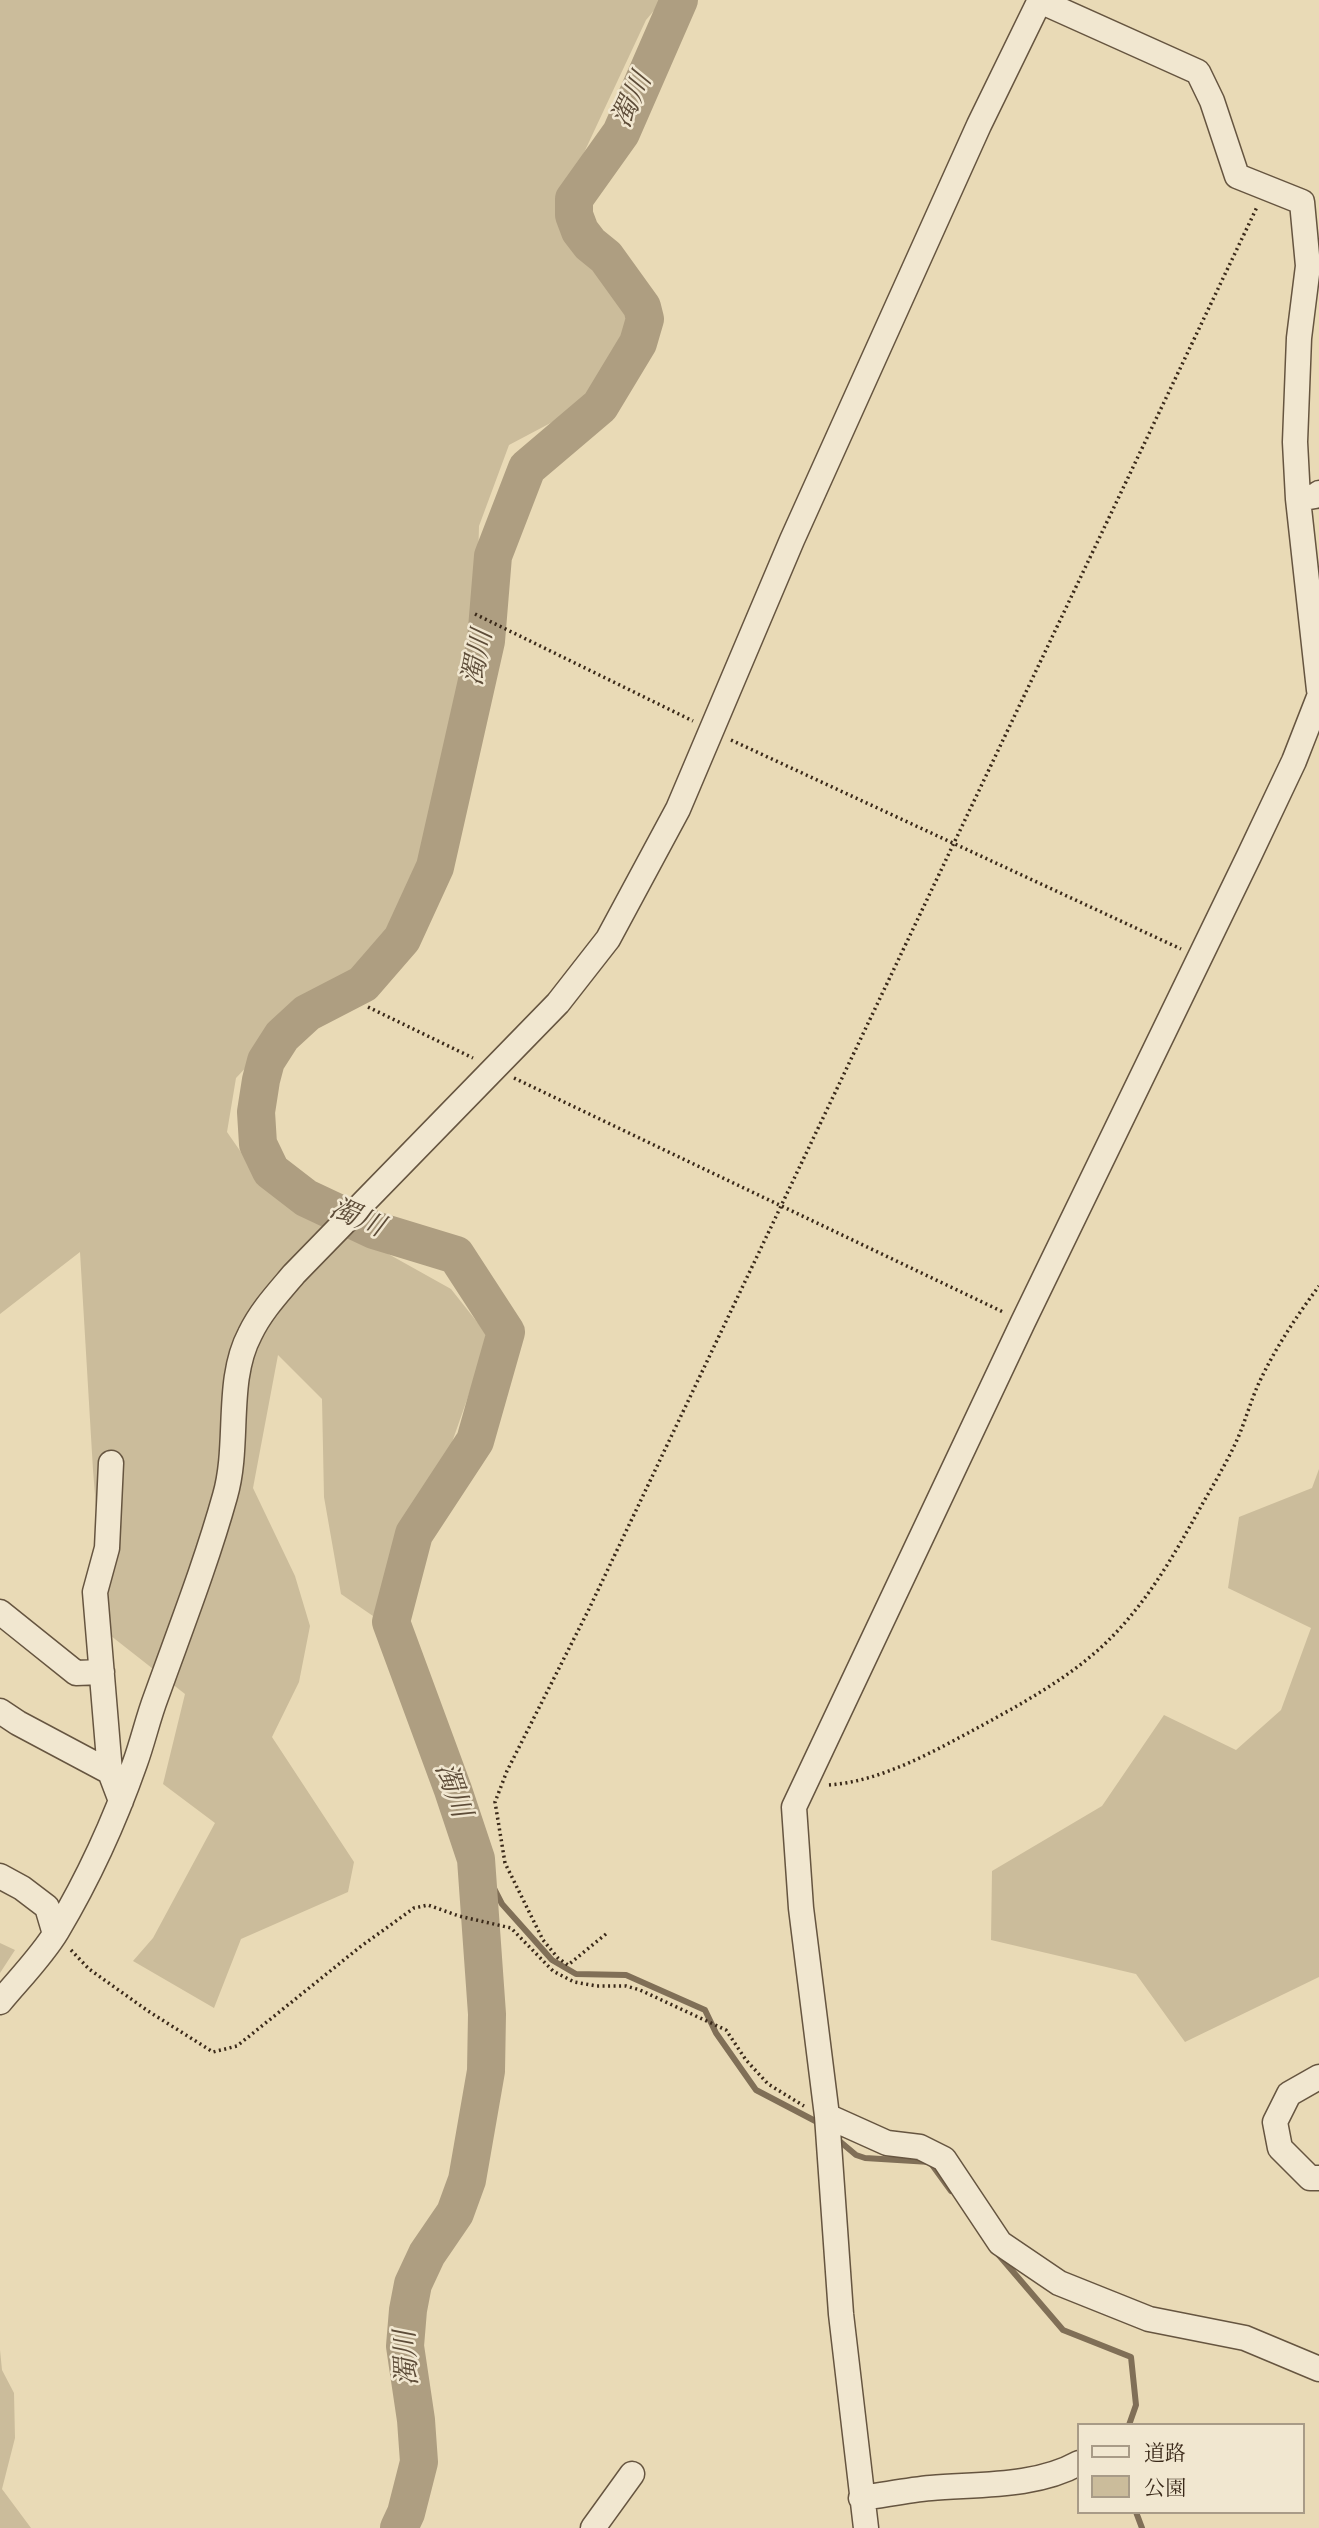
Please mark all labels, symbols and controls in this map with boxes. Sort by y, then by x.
water label: 濁川 [607,69,661,133]
water label: 濁川 [458,627,502,689]
water label: 濁川 [324,1194,388,1246]
water label: 濁川 [426,1759,476,1823]
water label: 濁川 [391,2329,427,2387]
legend [1078,2423,1305,2514]
text: 道路 [1144,2440,1186,2467]
text: 公園 [1144,2475,1186,2502]

